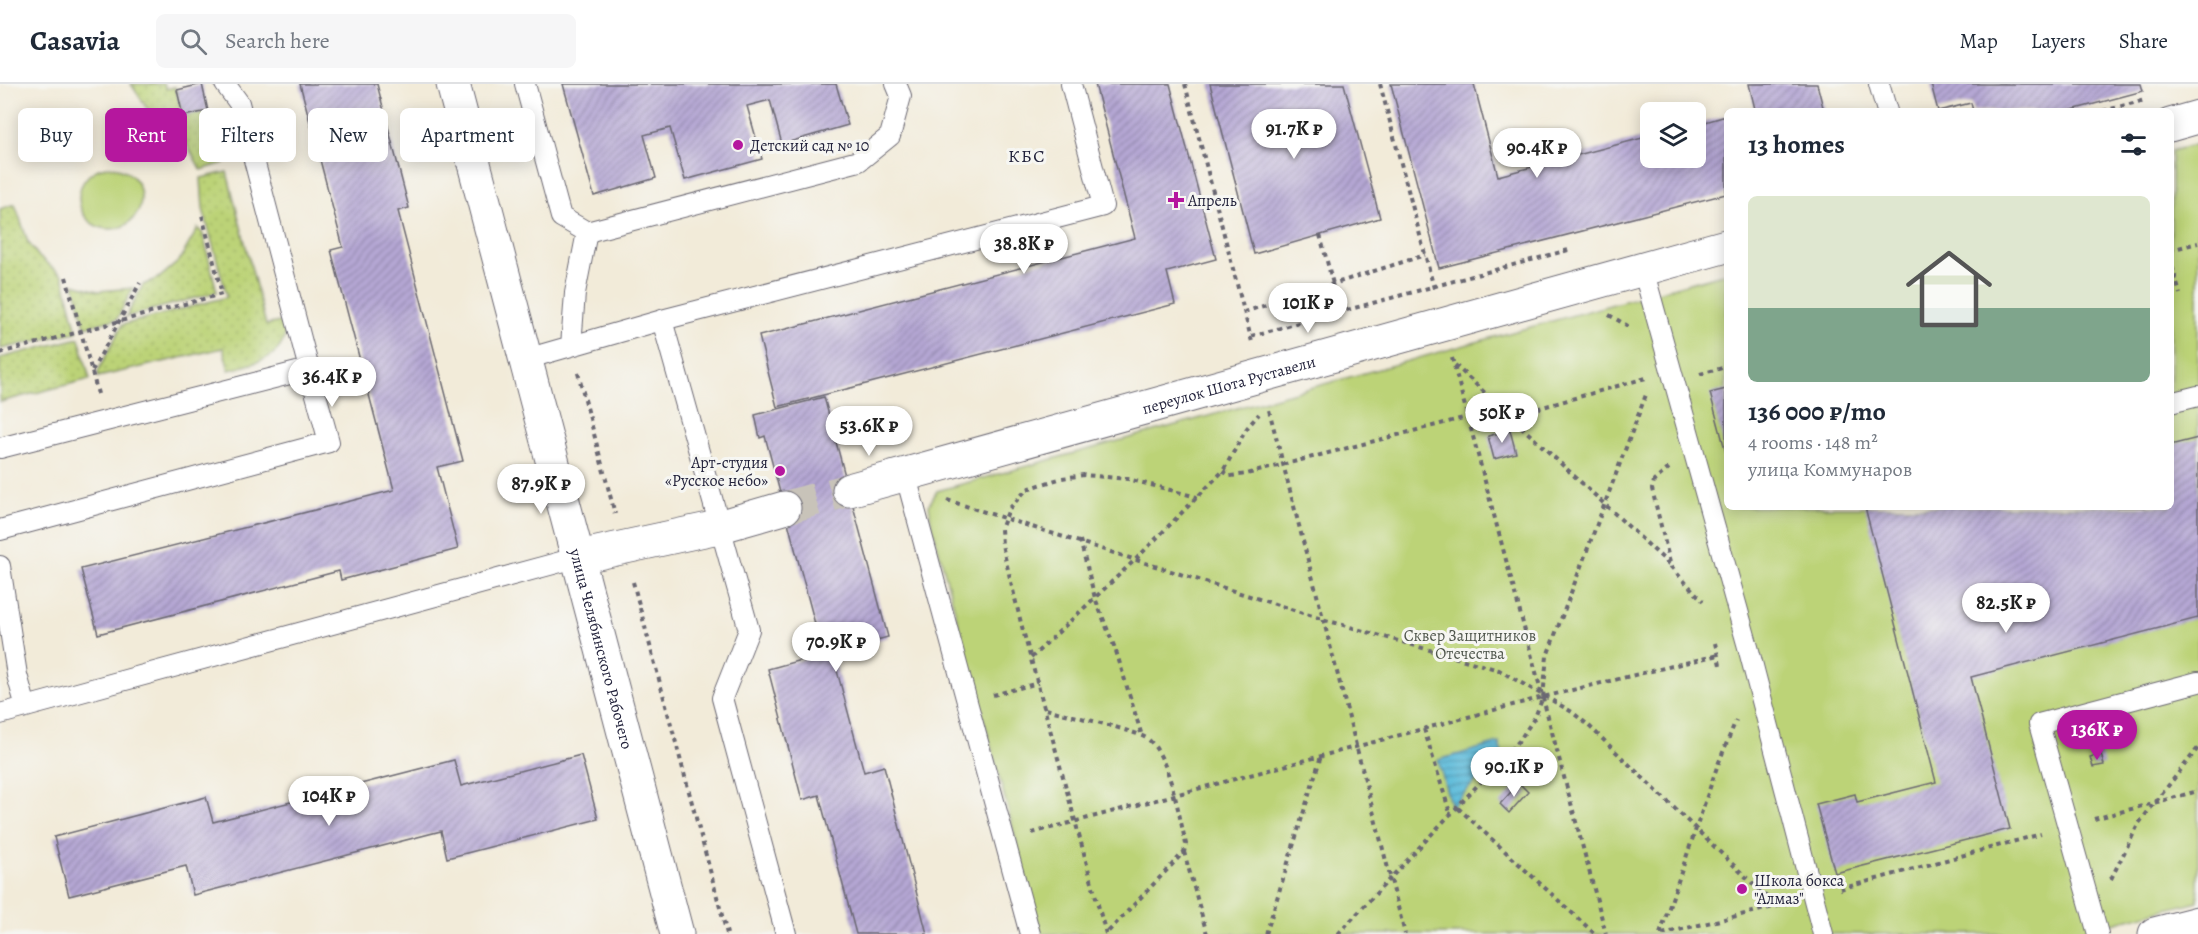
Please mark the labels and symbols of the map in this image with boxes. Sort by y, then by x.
pin: 91.7K ₽ [1239,109,1349,160]
pin: 90.4K ₽ [1482,128,1592,179]
place label: Детский сад № 10 [750,135,869,157]
marker: Детский сад № 10 [731,138,745,152]
district label: КБС [1008,144,1046,168]
place label: Апрель [1187,190,1237,212]
marker: Апрель [1169,193,1183,207]
pin: 38.8K ₽ [969,224,1079,275]
pin: 101K ₽ [1259,283,1357,334]
street label: переулок Шота Руставели [1140,351,1318,420]
pin: 36.4K ₽ [277,357,387,408]
pin: 50K ₽ [1460,393,1544,444]
pin: 53.6K ₽ [814,406,924,457]
place label: Арт-студия «Русское небо» [665,452,768,492]
pin: 87.9K ₽ [486,464,596,515]
marker: Арт-студия «Русское небо» [773,464,787,478]
street label: улица Челябинского Рабочего [564,545,638,752]
pin: 82.5K ₽ [1951,583,2061,634]
pin: 70.9K ₽ [781,622,891,673]
park label: Сквер Защитников Отечества [1404,625,1536,665]
pin: 136K ₽ [2048,710,2146,761]
pin: 90.1K ₽ [1459,747,1569,798]
pin: 104K ₽ [280,776,378,827]
place label: Школа бокса "Алмаз" [1754,870,1845,910]
marker: Школа бокса "Алмаз" [1735,882,1749,896]

